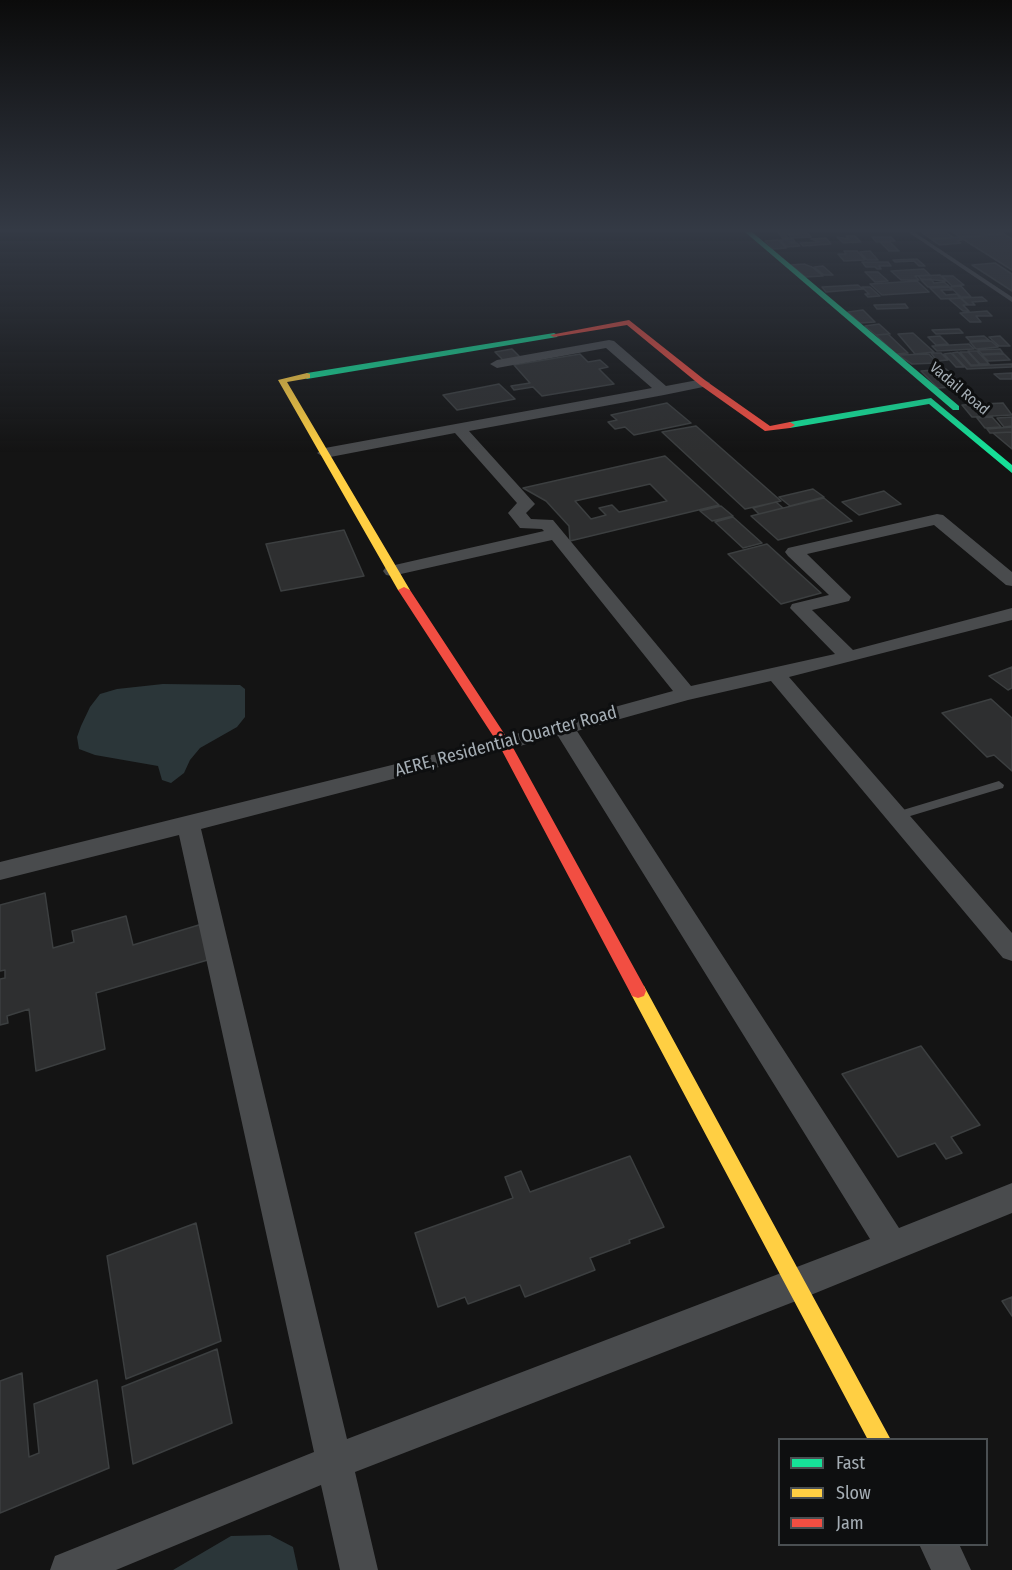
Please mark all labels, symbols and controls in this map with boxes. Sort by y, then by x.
street label: Vadail Road [926,359,992,419]
street label: AERE, Residential Quarter Road [393,702,619,782]
legend [778,1438,988,1546]
text: Fast [836,1452,865,1474]
text: Slow [836,1482,871,1504]
text: Jam [836,1512,864,1534]

